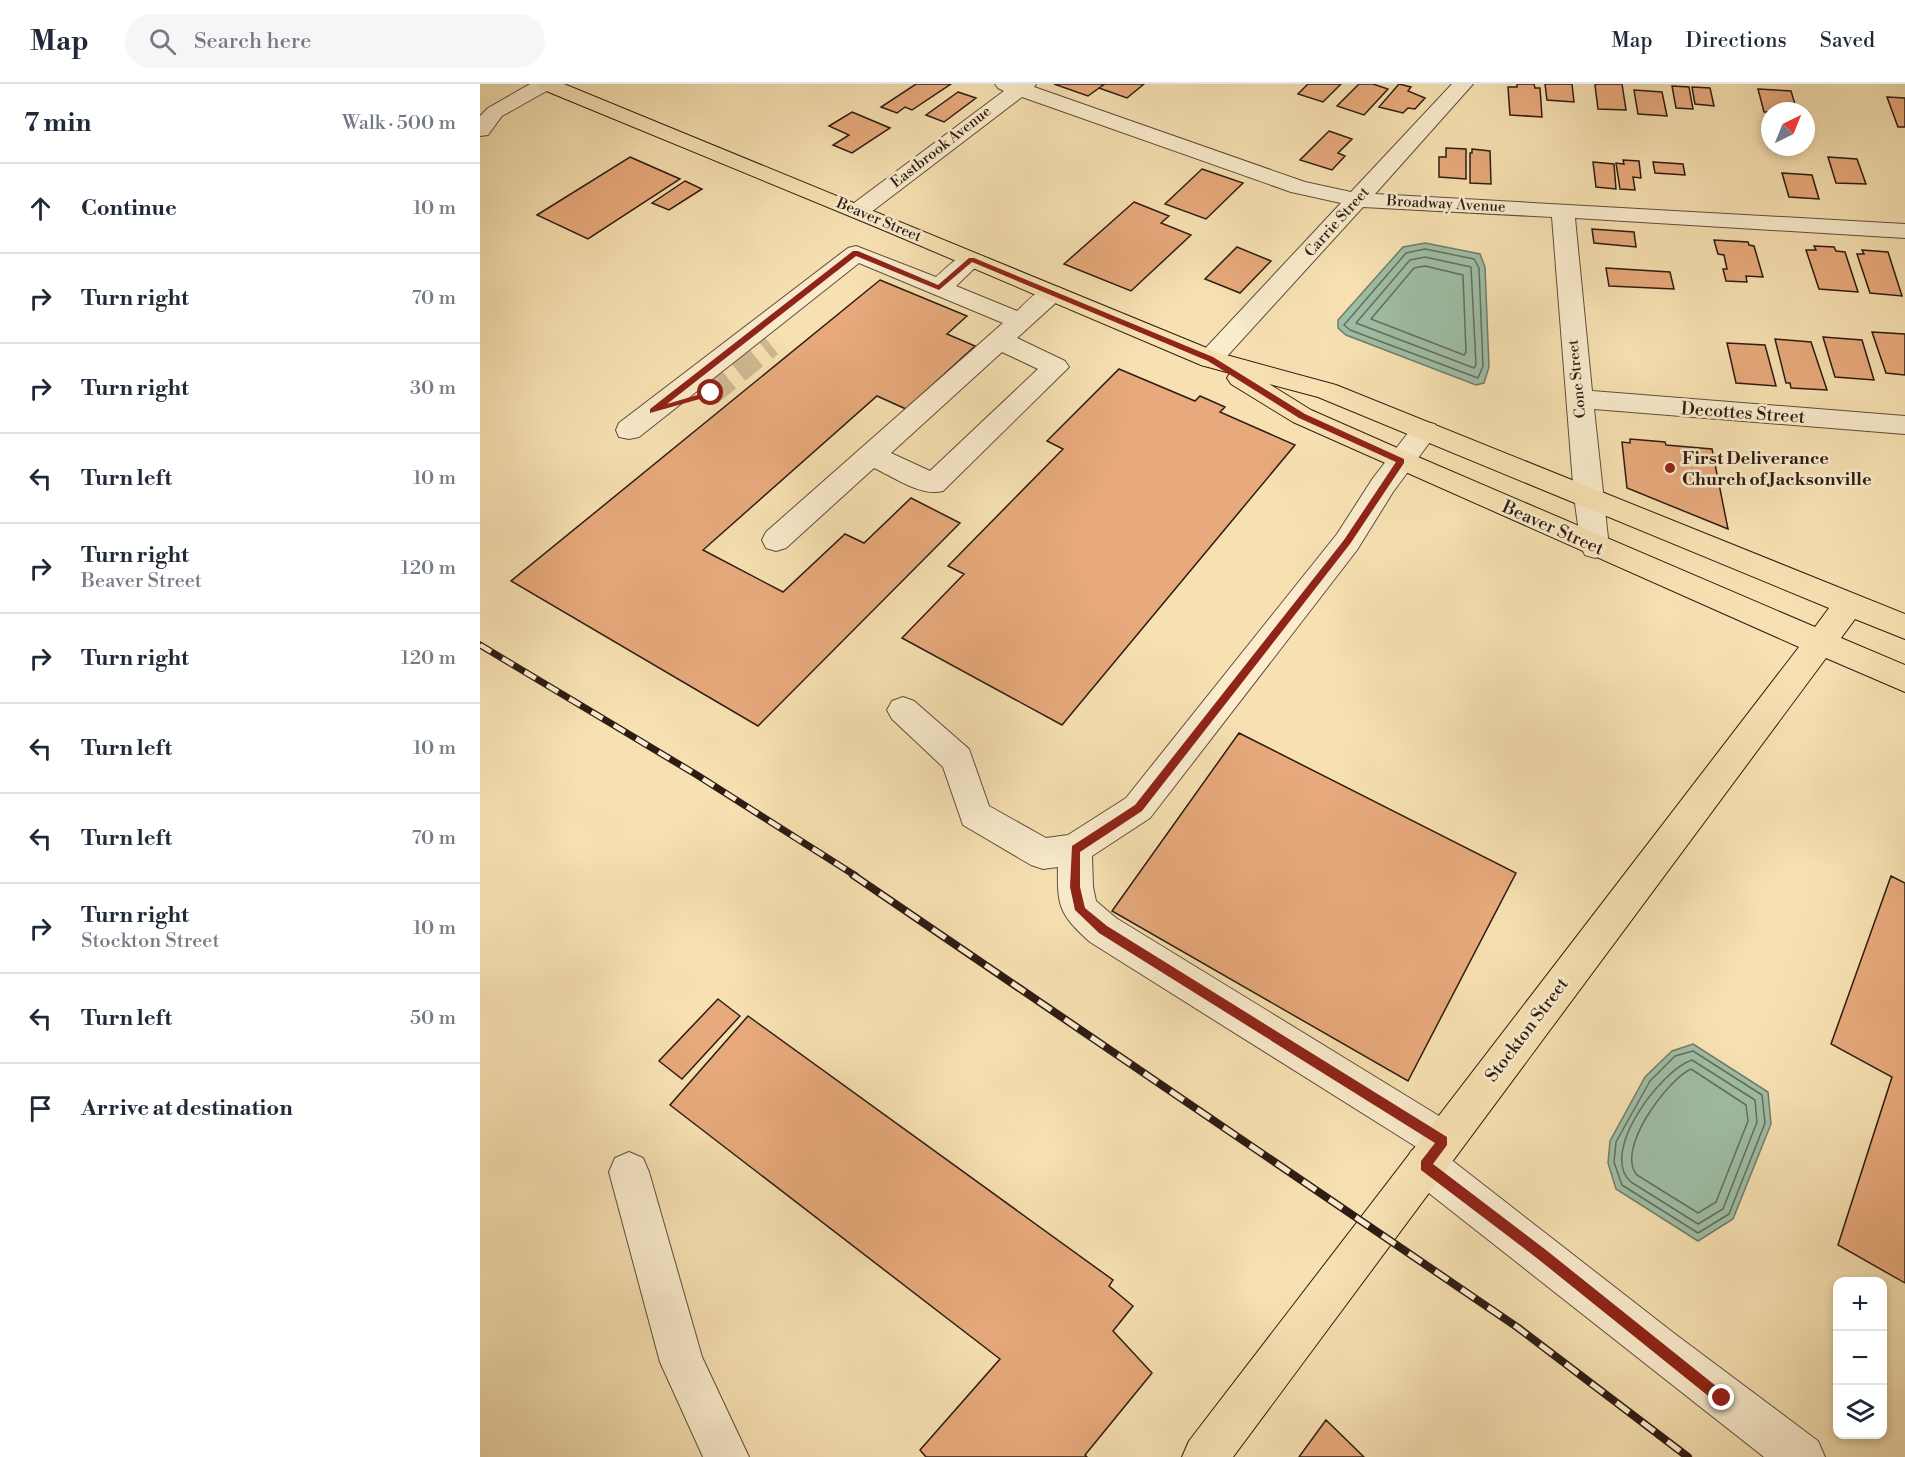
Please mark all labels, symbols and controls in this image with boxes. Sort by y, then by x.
search box [125,14,545,68]
text: Map [30,24,89,59]
icon: search [146,25,179,58]
text: Search here [194,28,311,55]
text: Map [1611,28,1653,54]
text: Directions [1686,28,1787,54]
text: Saved [1820,28,1875,54]
street label: Eastbrook Avenue [887,102,995,192]
north arrow [1761,102,1815,156]
text: 7 min [24,107,91,139]
text: Walk · 500 m [342,111,456,136]
street label: Carrie Street [1301,183,1374,261]
street label: Broadway Avenue [1385,191,1506,217]
icon: ahead [24,192,57,225]
street label: Beaver Street [833,193,925,247]
text: Continue [81,195,177,222]
text: 10 m [413,196,456,221]
icon: right [24,282,57,315]
text: Turn right [81,285,189,312]
text: 70 m [412,286,456,311]
street label: Cone Street [1563,338,1591,419]
icon: right [24,372,57,405]
text: Turn right [81,375,189,402]
text: 30 m [410,376,456,401]
route start [697,379,723,405]
street label: Decottes Street [1680,397,1806,429]
place label: First Deliverance Church of Jacksonville [1682,447,1872,491]
marker: First Deliverance Church of Jacksonville [1663,461,1677,475]
icon: left [24,462,57,495]
text: Turn left [81,465,172,492]
text: 10 m [413,466,456,491]
street label: Beaver Street [1498,495,1608,561]
text: Turn right [81,542,189,569]
icon: right [24,552,57,585]
text: 120 m [401,556,456,581]
text: Beaver Street [81,569,202,594]
icon: right [24,642,57,675]
text: Turn right [81,645,189,672]
text: 120 m [401,646,456,671]
icon: left [24,732,57,765]
text: Turn left [81,735,172,762]
text: 10 m [413,736,456,761]
icon: left [24,822,57,855]
text: Turn left [81,825,172,852]
text: 70 m [412,826,456,851]
text: Turn right [81,902,189,929]
icon: right [24,912,57,945]
text: 10 m [413,916,456,941]
text: Stockton Street [81,929,220,954]
street label: Stockton Street [1480,973,1574,1087]
icon: left [24,1002,57,1035]
text: Turn left [81,1005,172,1032]
text: 50 m [410,1006,456,1031]
icon: arrive [24,1092,57,1125]
text: Arrive at destination [81,1095,293,1122]
map controls [1833,1277,1887,1439]
button: + [1833,1277,1887,1331]
button: − [1833,1331,1887,1385]
route end [1708,1384,1734,1410]
button: layers [1833,1385,1887,1439]

